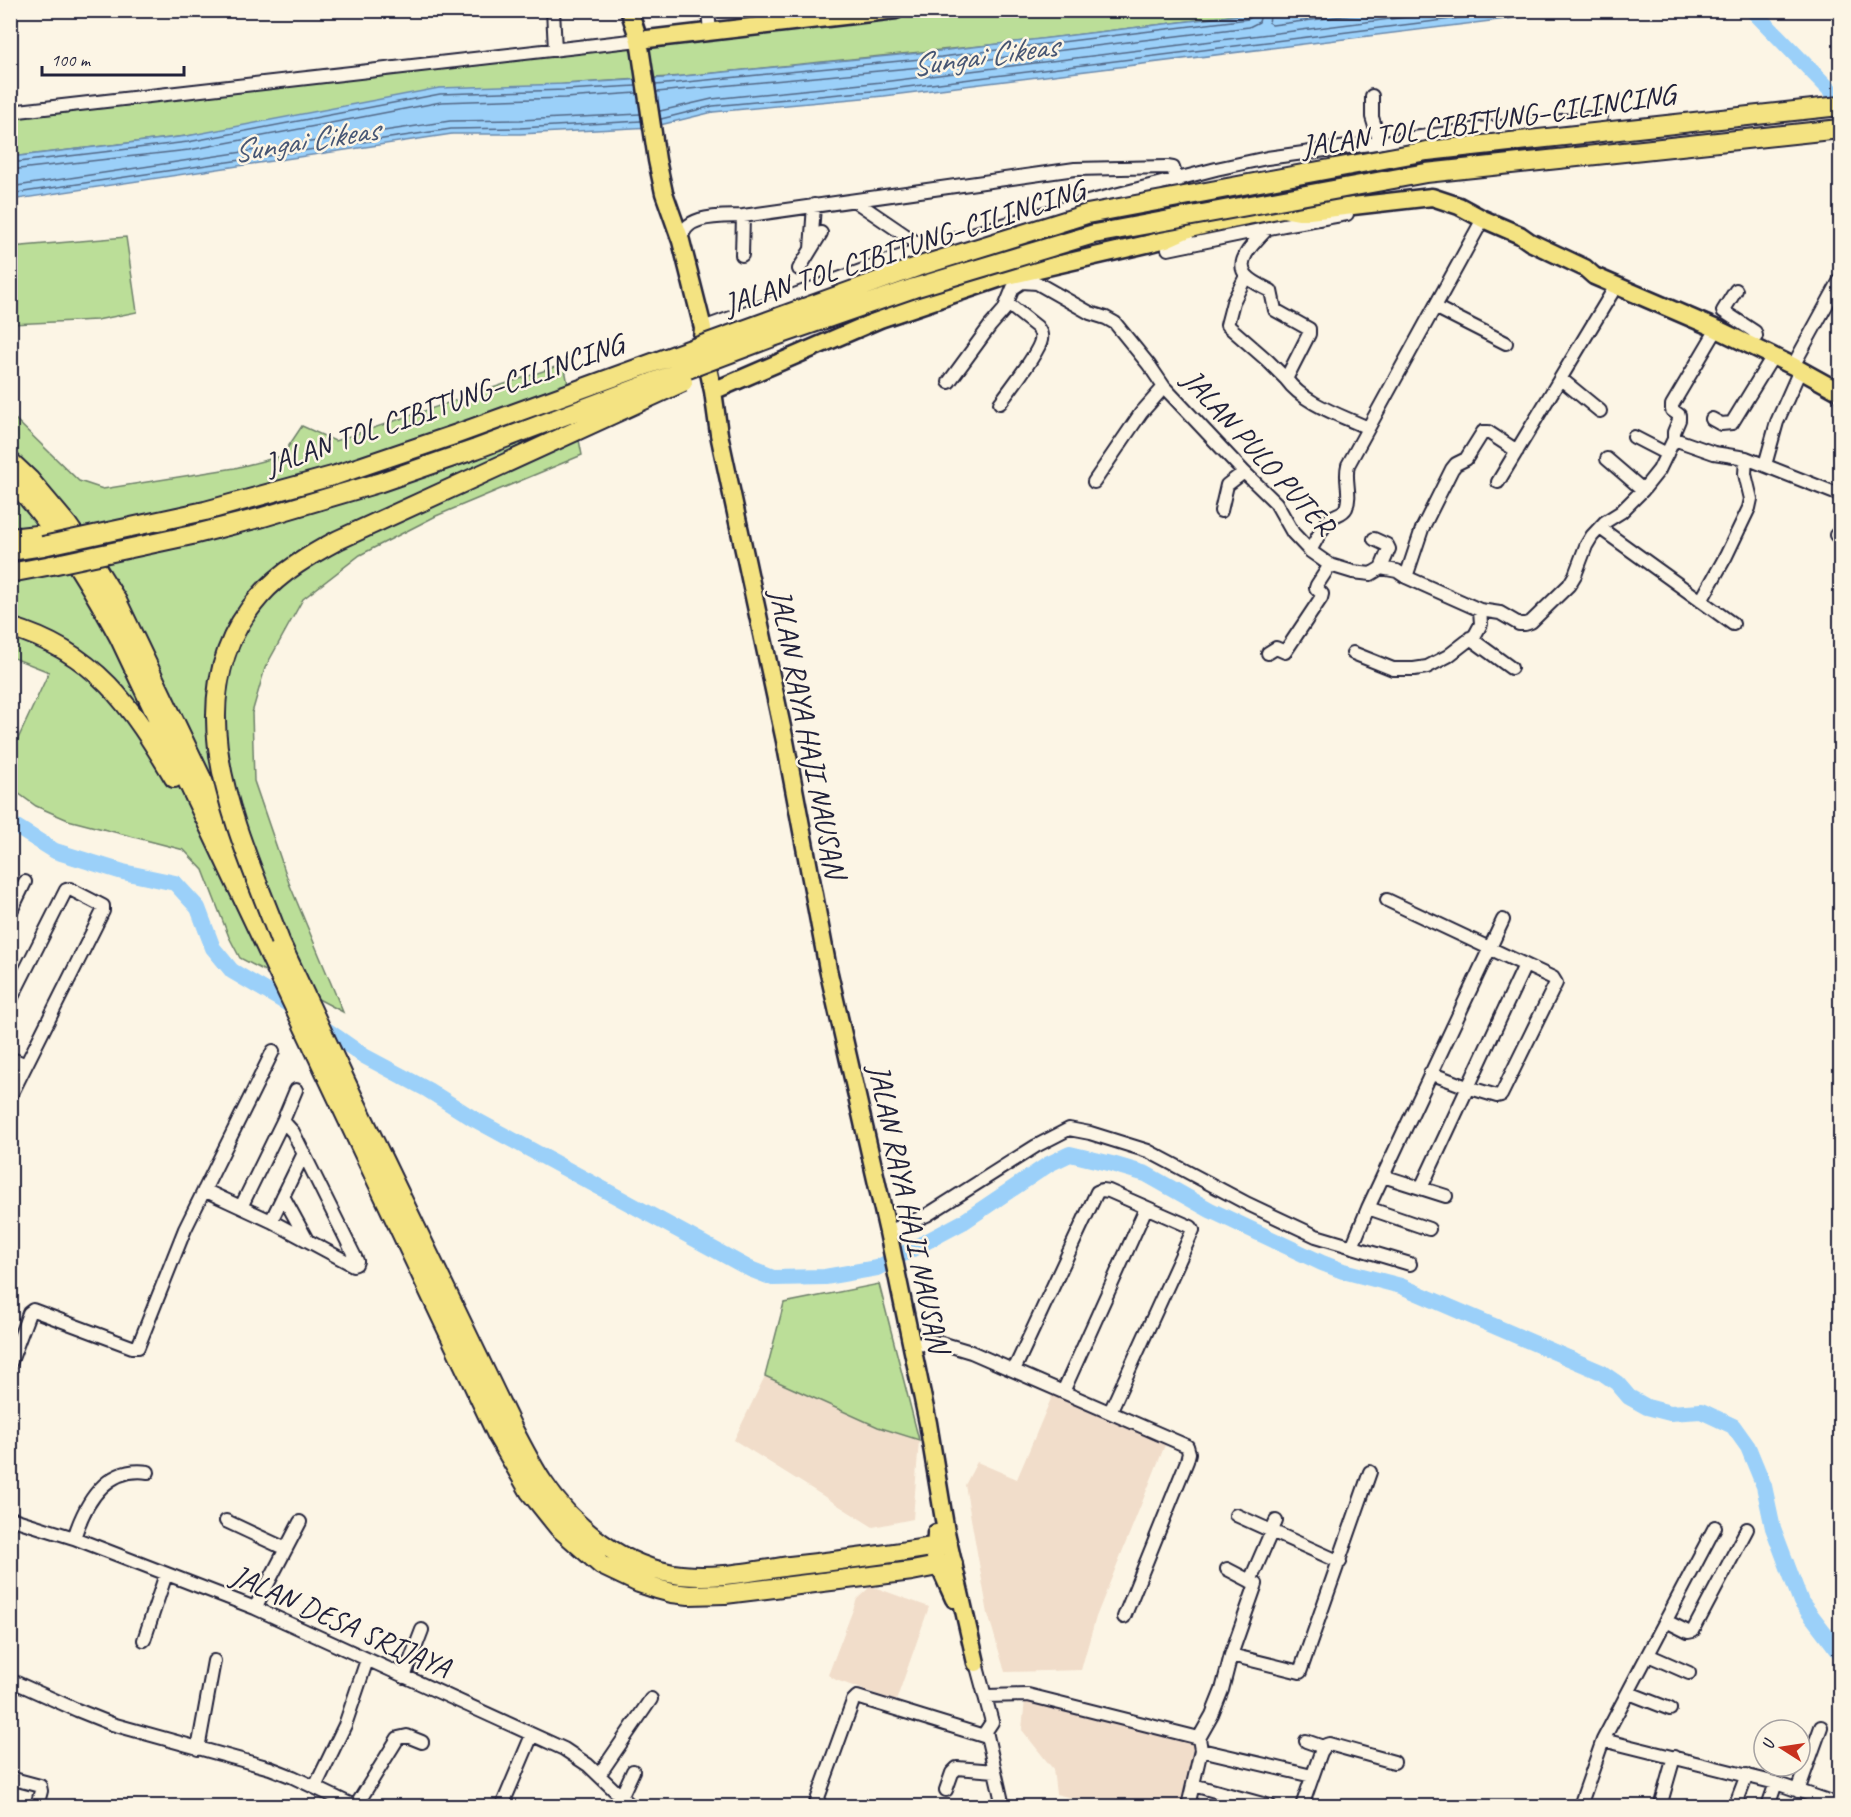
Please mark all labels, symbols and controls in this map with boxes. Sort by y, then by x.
water label: Sungai Cikeas [909,24,1065,86]
scale bar [42,39,184,77]
text: 100 m [51,49,92,71]
street label: JALAN TOL CIBITUNG–CILINCING [1297,74,1681,165]
water label: Sungai Cikeas [230,108,387,172]
street label: JALAN TOL CIBITUNG–CILINCING [717,170,1093,324]
street label: JALAN TOL CIBITUNG–CILINCING [258,323,632,484]
street label: JALAN PULO PUTER [1173,360,1346,545]
street label: JALAN RAYA HAJI NAUSAN [761,584,856,885]
street label: JALAN RAYA HAJI NAUSAN [860,1059,959,1360]
street label: JALAN DESA SRIJAYA [224,1555,458,1687]
north arrow [1752,1718,1812,1778]
text: U [1758,1736,1780,1751]

